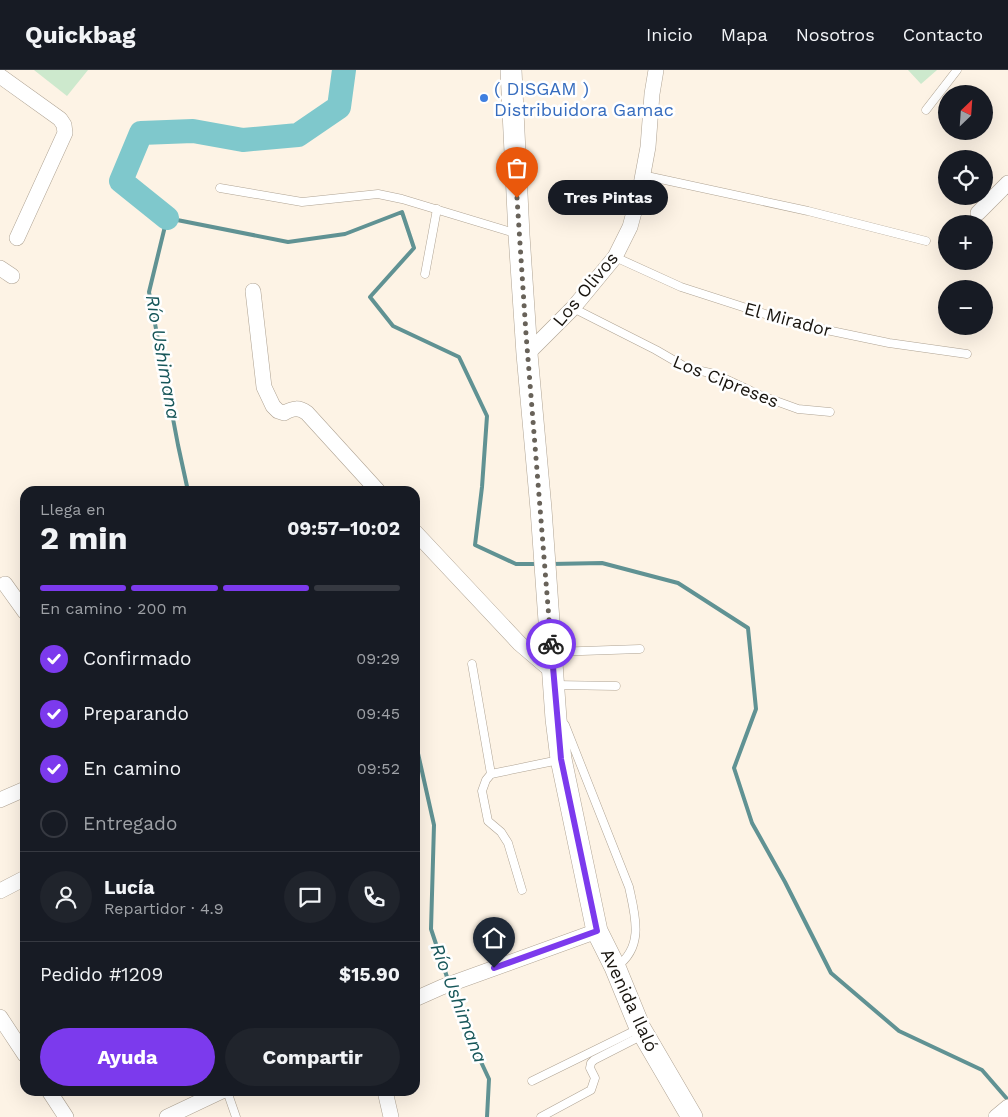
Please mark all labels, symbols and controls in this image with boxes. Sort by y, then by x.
text: Quickbag [25,21,135,49]
text: Inicio [646,24,693,45]
text: Mapa [721,24,768,45]
text: Nosotros [796,24,875,45]
text: Contacto [903,24,983,45]
place label: ( DISGAM ) Distribuidora Gamac [494,78,674,120]
north arrow [938,85,992,140]
map controls [938,85,993,335]
marker: ( DISGAM ) Distribuidora Gamac [478,92,490,104]
pin [496,147,538,198]
button: locate [938,150,993,205]
icon: bag [503,154,531,182]
callout: Tres Pintas [547,180,667,216]
text: Tres Pintas [564,188,652,207]
button: + [938,215,993,270]
street label: Los Olivos [548,248,622,330]
button: − [938,280,993,335]
water label: Río Ushimana [141,293,185,421]
street label: El Mirador [742,297,834,341]
street label: Los Cipreses [670,350,782,412]
text: Llega en [40,500,106,519]
text: 09:57–10:02 [287,517,400,540]
text: 2 min [40,519,128,557]
text: En camino · 200 m [40,599,187,618]
courier [526,619,576,669]
icon: bike [537,630,565,658]
icon: check [40,645,68,673]
text: Confirmado [83,647,192,670]
text: 09:29 [356,649,400,668]
icon: check [40,700,68,728]
text: Preparando [83,702,189,725]
text: 09:45 [356,704,400,723]
icon: check [40,755,68,783]
text: En camino [83,757,181,780]
text: 09:52 [357,759,400,778]
text: Entregado [83,812,177,835]
button: person [40,871,92,923]
button: chat [284,871,336,923]
button: phone [348,871,400,923]
text: Lucía [104,876,154,899]
text: Repartidor · 4.9 [104,899,224,918]
pin [473,917,515,968]
icon: home [480,924,508,952]
water label: Río Ushimana [426,940,492,1066]
street label: Avenida Ilaló [597,945,663,1055]
text: Pedido #1209 [40,963,163,986]
text: $15.90 [339,963,400,986]
button: Ayuda [40,1028,215,1086]
button: Compartir [225,1028,400,1086]

